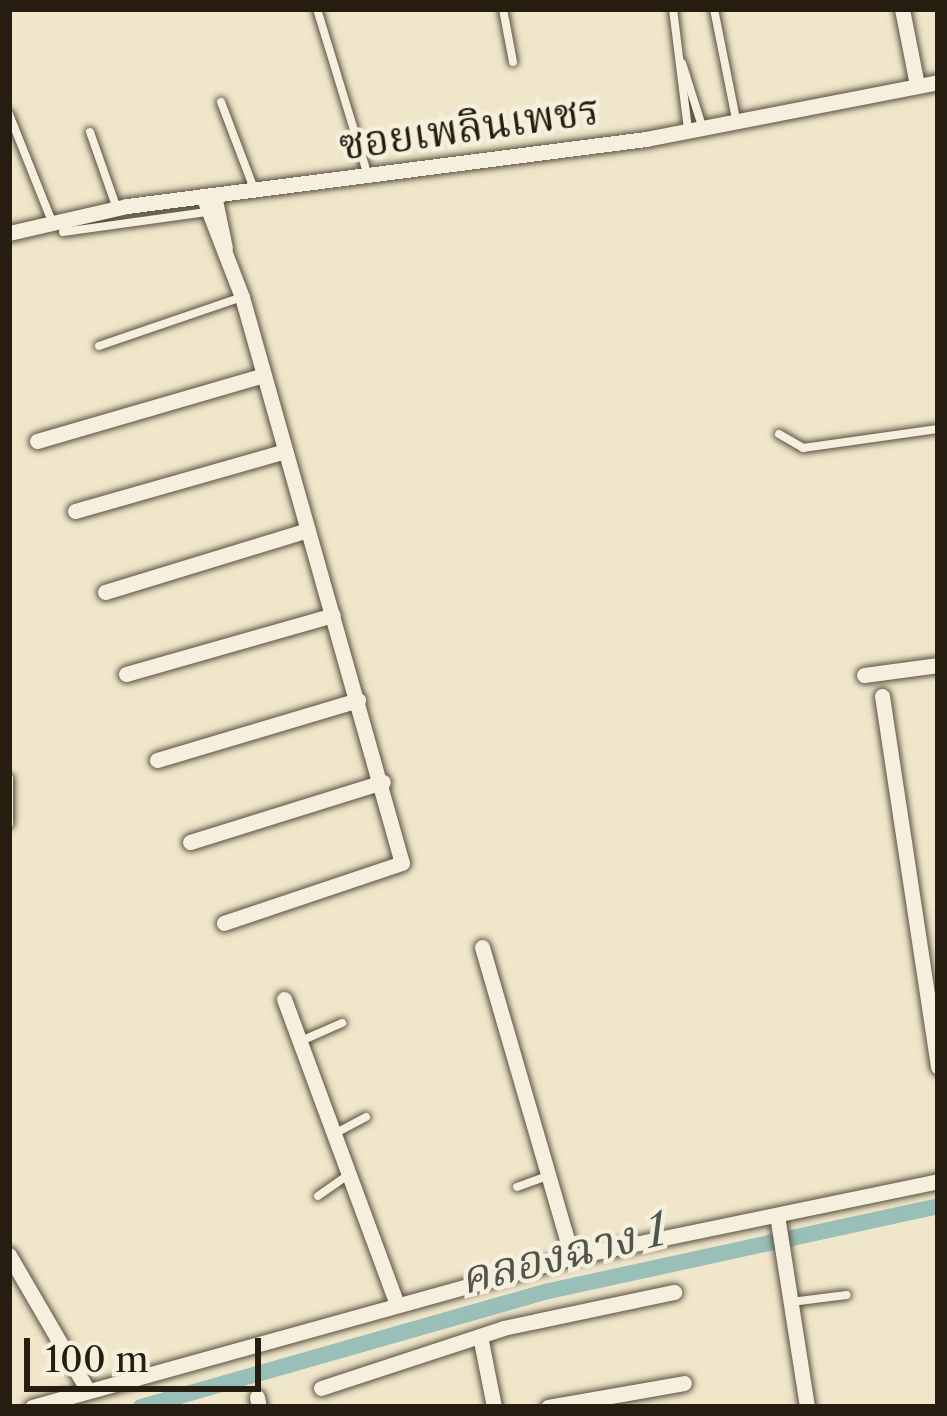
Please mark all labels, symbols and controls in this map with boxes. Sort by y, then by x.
street label: ซอยเพลินเพชร [336,84,602,170]
water label: คลองฉาง 1 [454,1202,672,1306]
scale bar [30,1314,267,1388]
text: 100 m [45,1337,149,1381]

